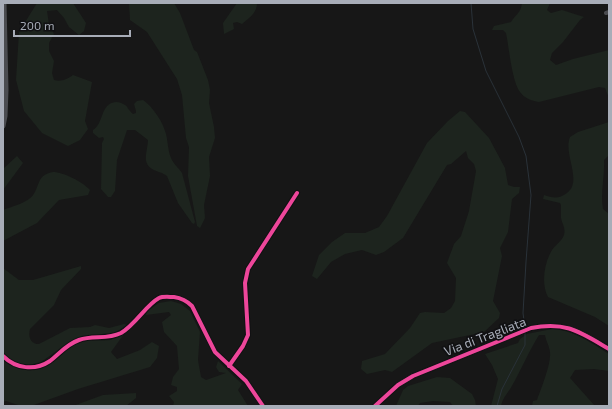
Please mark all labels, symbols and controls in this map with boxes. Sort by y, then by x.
scale bar [14,12,130,38]
text: 200 m [20,18,54,32]
street label: Via di Tragliata [442,313,528,359]

